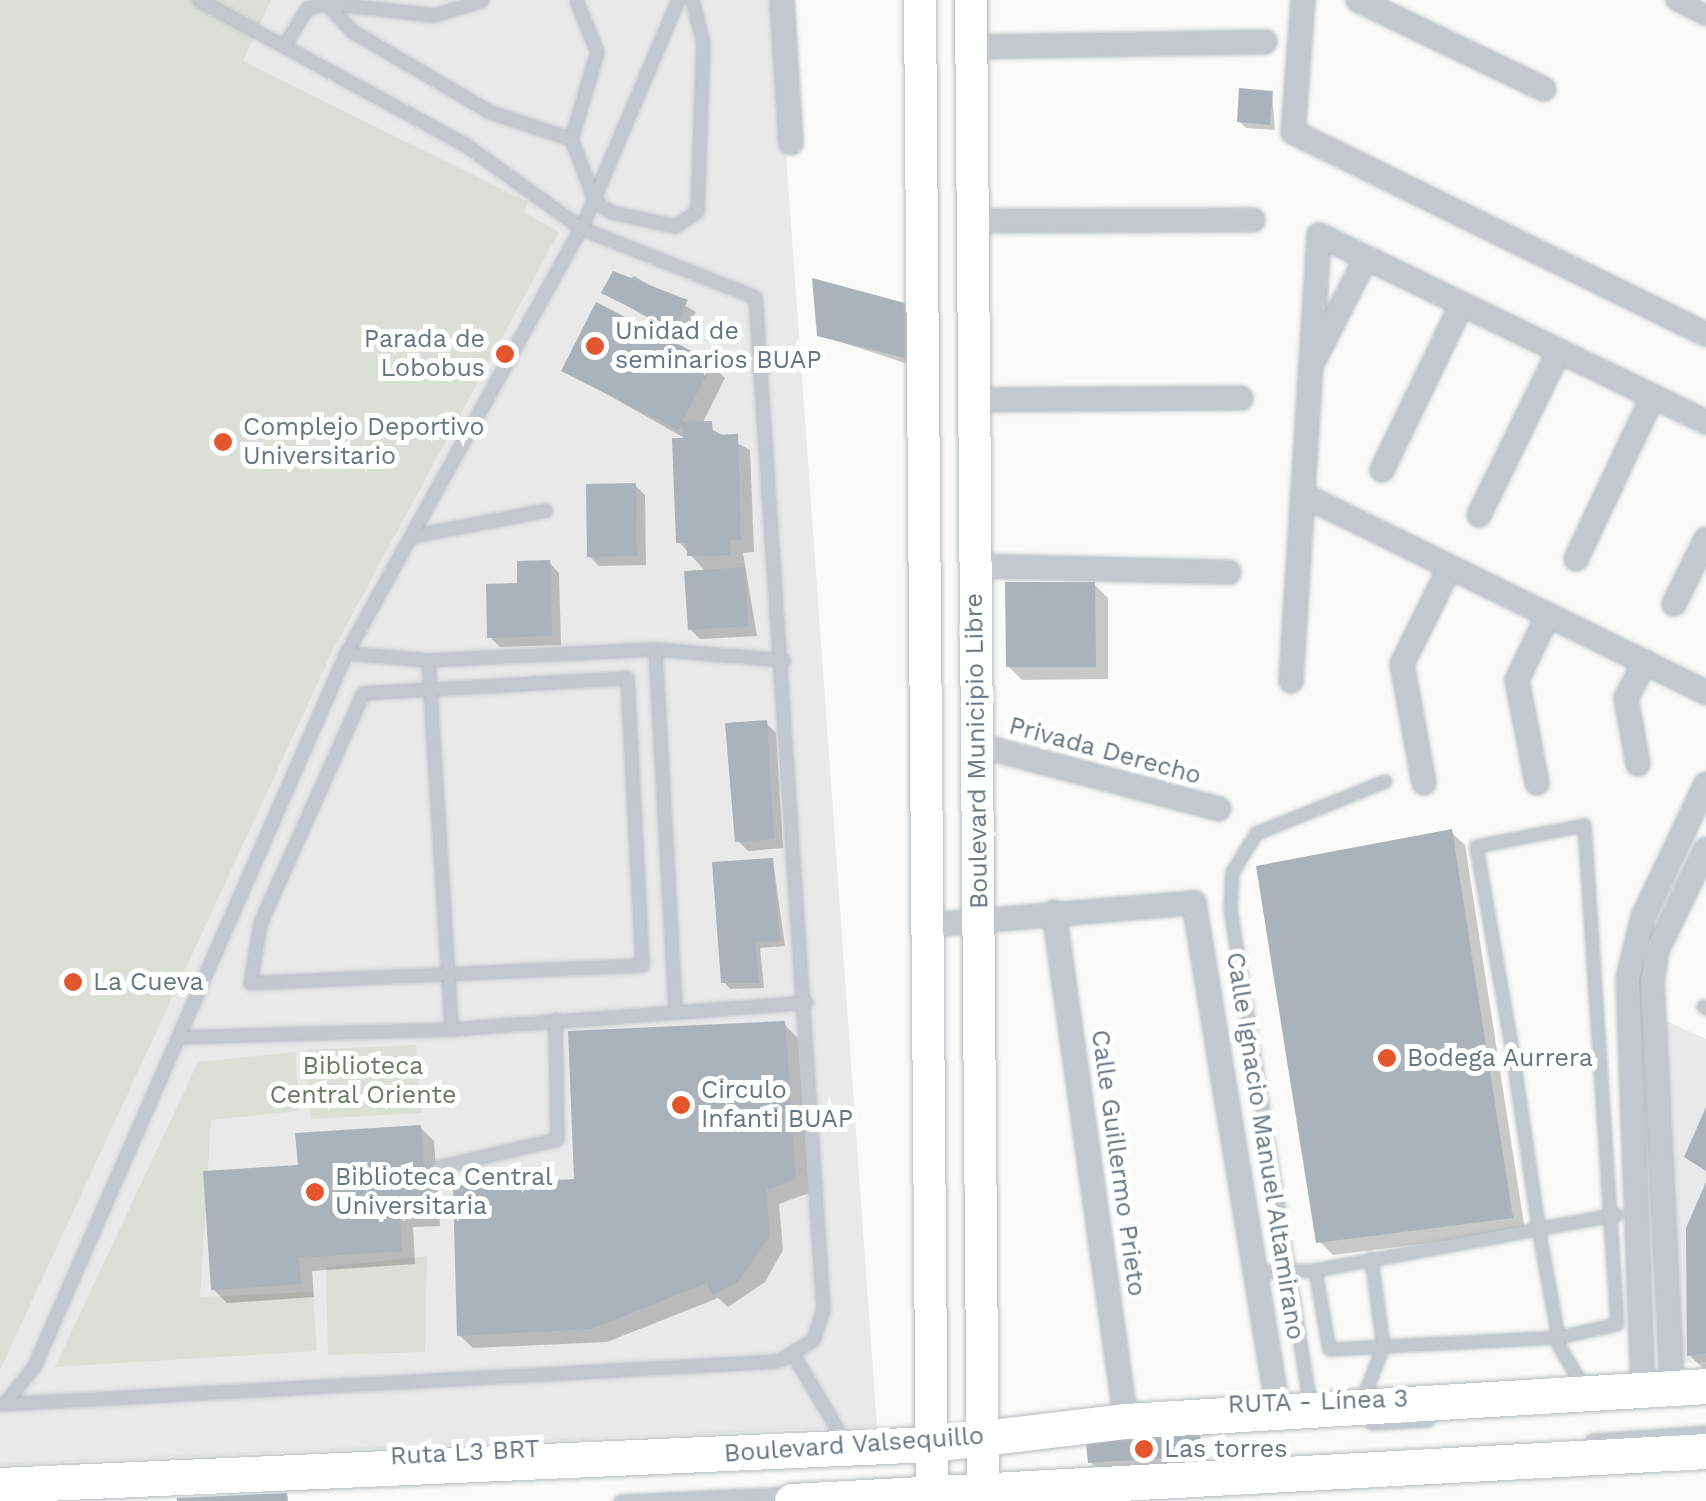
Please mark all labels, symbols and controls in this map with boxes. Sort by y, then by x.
place label: Unidad de seminarios BUAP [615,317,821,376]
place label: Parada de Lobobus [363,325,485,384]
marker: Unidad de seminarios BUAP [584,335,606,357]
marker: Parada de Lobobus [494,343,516,365]
place label: Complejo Deportivo Universitario [243,413,485,472]
marker: Complejo Deportivo Universitario [212,431,234,453]
street label: Boulevard Municipio Libre [959,593,995,909]
street label: Privada Derecho [1005,711,1205,791]
street label: Calle Ignacio Manuel Altamirano [1219,949,1311,1343]
place label: La Cueva [93,967,204,997]
marker: La Cueva [62,971,84,993]
street label: Calle Guillermo Prieto [1084,1028,1152,1298]
place label: Bodega Aurrera [1407,1043,1595,1073]
marker: Bodega Aurrera [1376,1047,1398,1069]
park label: Biblioteca Central Oriente [269,1052,457,1111]
place label: Circulo Infanti BUAP [701,1076,853,1135]
marker: Circulo Infanti BUAP [670,1094,692,1116]
place label: Biblioteca Central Universitaria [335,1163,553,1222]
marker: Biblioteca Central Universitaria [304,1181,326,1203]
street label: RUTA - Línea 3 [1226,1384,1410,1420]
street label: Boulevard Valsequillo [723,1421,985,1469]
street label: Ruta L3 BRT [389,1434,541,1472]
place label: Las torres [1164,1434,1288,1464]
marker: Las torres [1133,1438,1155,1460]

